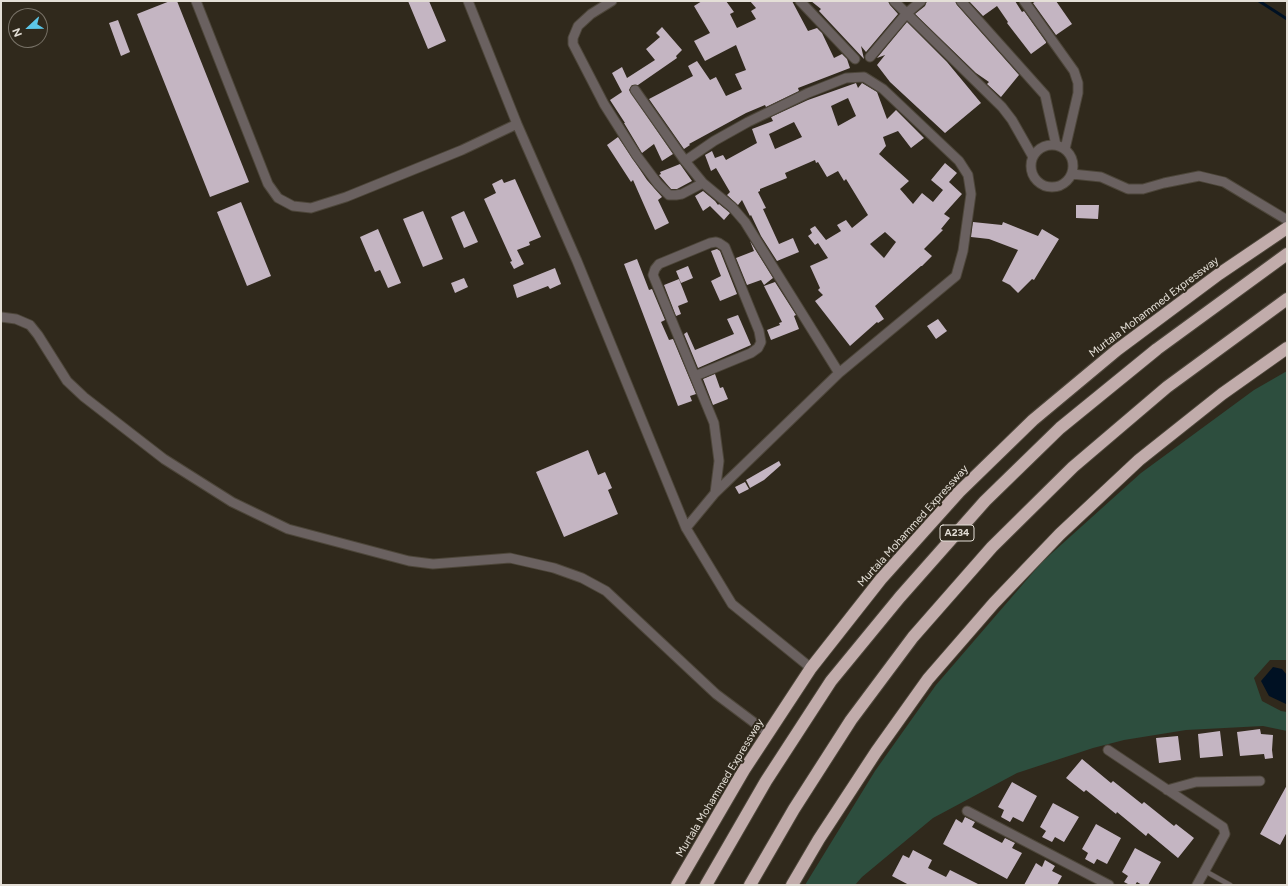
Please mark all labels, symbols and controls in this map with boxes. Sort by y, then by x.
north arrow [8,8,48,48]
text: N [10,26,25,39]
street label: Murtala Mohammed Expressway [1087,254,1221,360]
street label: Murtala Mohammed Expressway [855,463,971,589]
road number: A234 [940,525,974,541]
street label: Murtala Mohammed Expressway [673,716,767,860]

